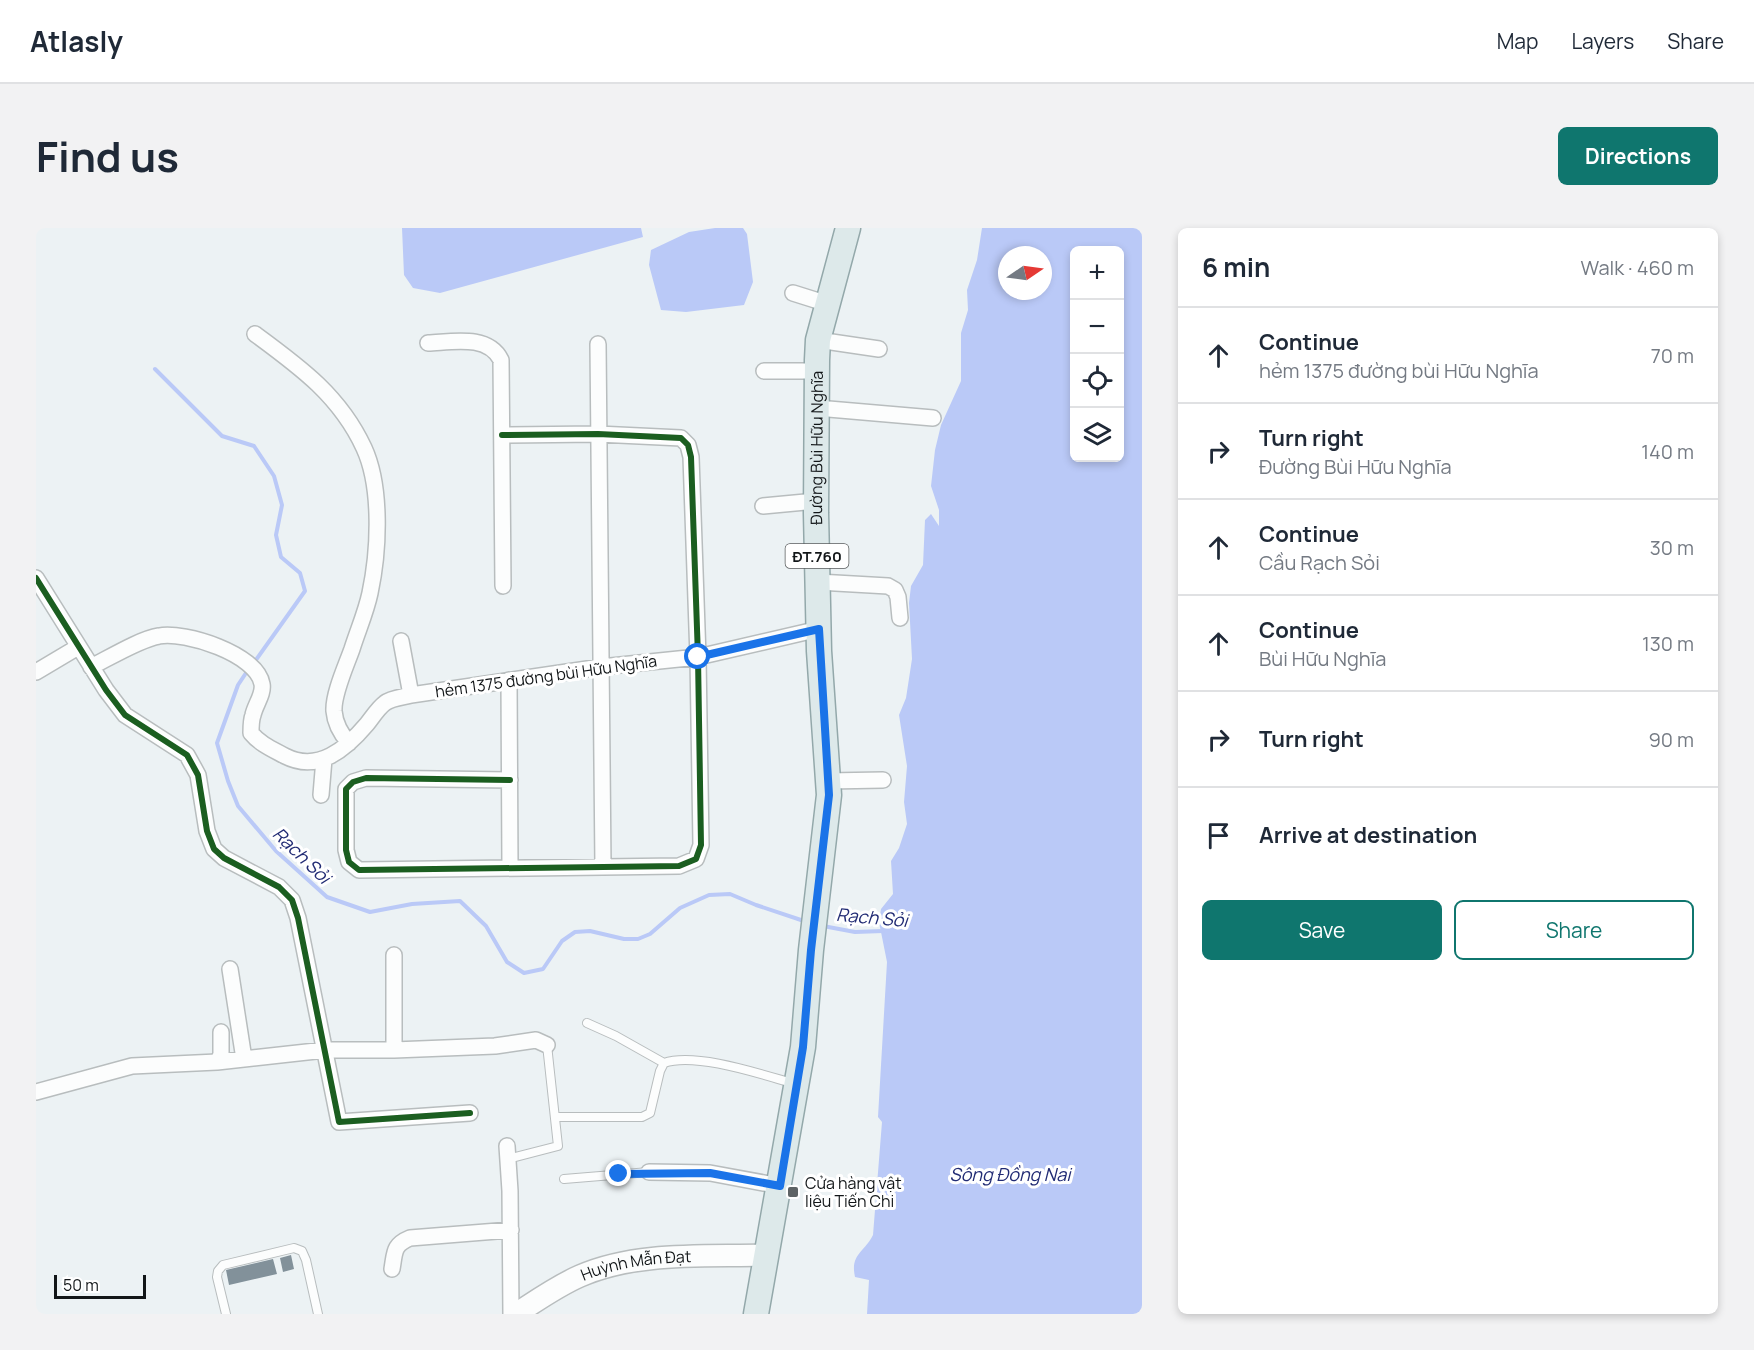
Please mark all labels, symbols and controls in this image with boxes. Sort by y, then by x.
text: Atlasly [30,22,123,60]
text: Map [1497,27,1538,55]
text: Layers [1571,27,1634,55]
text: Share [1667,27,1724,55]
text: Find us [36,127,179,185]
button: Directions [1558,127,1718,185]
north arrow [998,246,1052,300]
map controls [1070,246,1124,462]
button: + [1070,246,1124,300]
text: 6 min [1202,249,1270,285]
text: Walk · 460 m [1581,254,1694,281]
button: − [1070,300,1124,354]
text: Continue [1259,327,1359,357]
icon: ahead [1202,339,1235,372]
text: 70 m [1651,342,1694,369]
button: locate [1070,354,1124,408]
text: hẻm 1375 đường bùi Hữu Nghĩa [1259,357,1539,384]
street label: Đường Bùi Hữu Nghĩa [805,371,828,525]
button: layers [1070,408,1124,462]
text: Turn right [1259,423,1364,453]
icon: right [1202,435,1235,468]
text: 140 m [1641,438,1694,465]
text: Đường Bùi Hữu Nghĩa [1259,453,1452,480]
text: Continue [1259,519,1359,549]
icon: ahead [1202,531,1235,564]
text: 30 m [1650,534,1694,561]
road number: ĐT.760 [786,544,848,568]
text: Cầu Rạch Sỏi [1259,549,1380,576]
text: Continue [1259,615,1359,645]
icon: ahead [1202,627,1235,660]
text: 130 m [1642,630,1694,657]
route start [684,643,710,669]
text: Bùi Hữu Nghĩa [1259,645,1386,672]
street label: hẻm 1375 đường bùi Hữu Nghĩa [434,650,658,702]
icon: right [1202,723,1235,756]
text: Turn right [1259,724,1364,754]
text: 90 m [1648,726,1694,753]
icon: arrive [1202,819,1235,852]
text: Arrive at destination [1259,820,1477,850]
water label: Rạch Sỏi [268,822,338,890]
button: Save [1202,900,1442,960]
button: Share [1454,900,1694,960]
water label: Rạch Sỏi [835,902,911,932]
route end [605,1160,631,1186]
water label: Sông Đồng Nai [950,1162,1073,1186]
place label: Cửa hàng vật liệu Tiến Chi [805,1172,902,1212]
marker: Cửa hàng vật liệu Tiến Chi [786,1185,800,1199]
street label: Huỳnh Mẫn Đạt [577,1245,691,1286]
scale bar [54,1272,146,1300]
text: 50 m [63,1274,99,1296]

